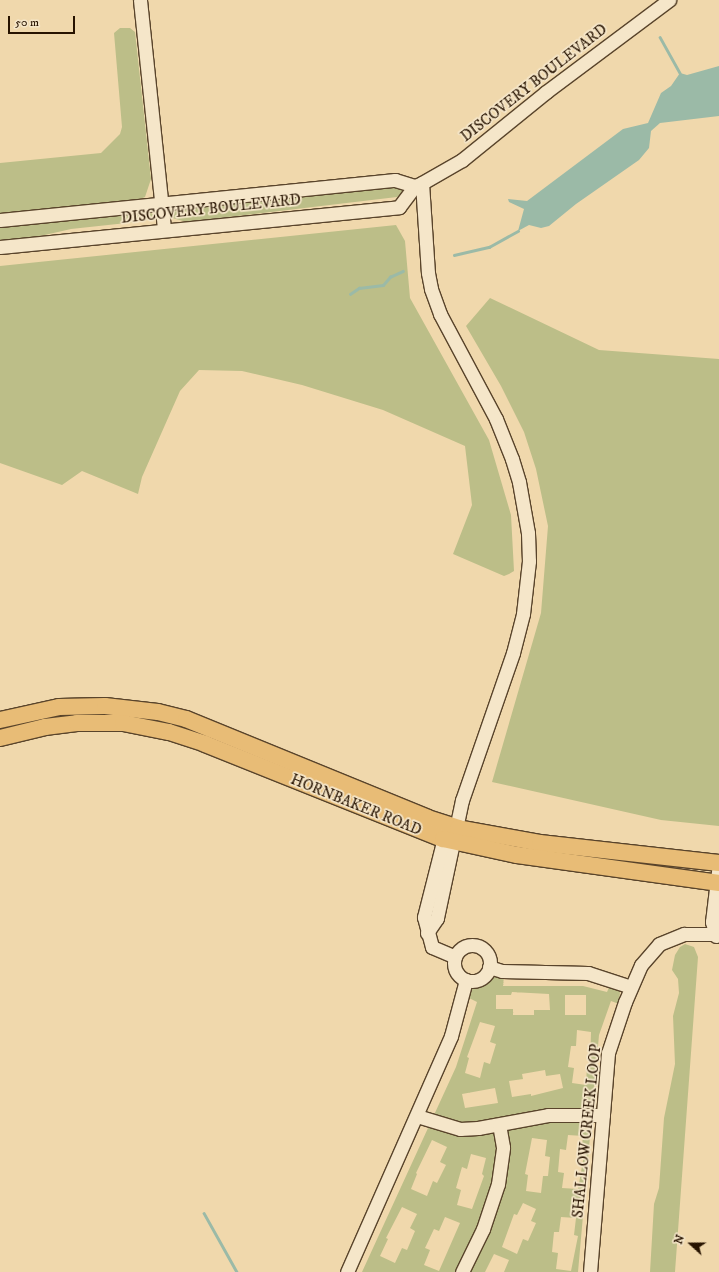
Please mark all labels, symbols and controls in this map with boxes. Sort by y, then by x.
scale bar [10,8,77,34]
text: 50 m [15,15,39,30]
street label: DISCOVERY BOULEVARD [457,20,611,146]
street label: DISCOVERY BOULEVARD [120,191,302,227]
street label: HORNBAKER ROAD [288,770,424,840]
street label: SHALLOW CREEK LOOP [569,1043,605,1219]
north arrow [671,1224,711,1264]
text: N [672,1233,688,1246]

